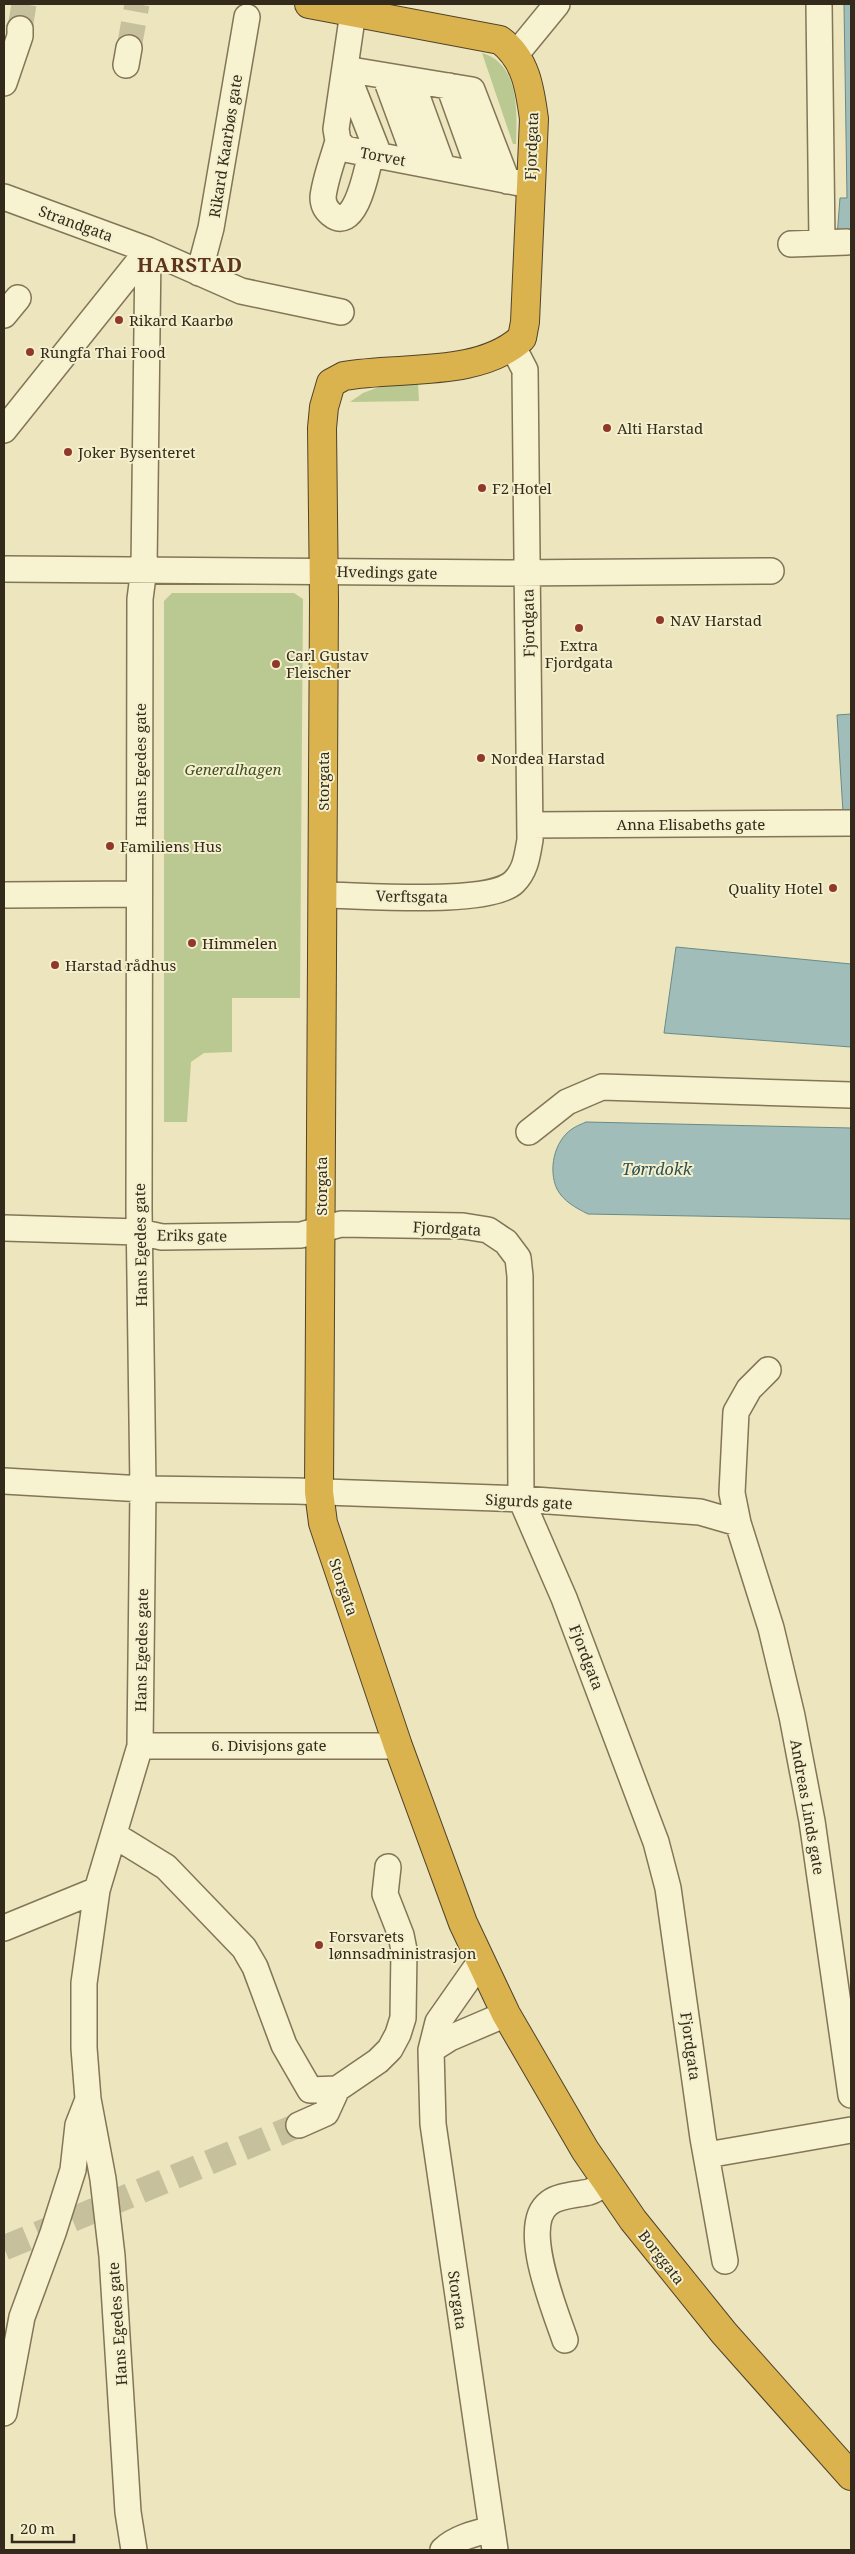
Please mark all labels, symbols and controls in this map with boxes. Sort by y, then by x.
street label: Rikard Kaarbøs gate [204,73,246,219]
street label: Fjordgata [520,111,542,181]
street label: Torvet [358,142,408,170]
street label: Strandgata [36,200,116,246]
district label: HARSTAD [137,251,243,278]
place label: Rikard Kaarbø [129,310,233,330]
marker: Rikard Kaarbø [113,314,125,326]
place label: Rungfa Thai Food [40,342,166,362]
marker: Rungfa Thai Food [24,346,36,358]
place label: Alti Harstad [617,418,703,438]
marker: Alti Harstad [601,422,613,434]
place label: Joker Bysenteret [77,442,196,462]
marker: Joker Bysenteret [62,446,74,458]
place label: F2 Hotel [492,478,552,498]
marker: F2 Hotel [476,482,488,494]
street label: Hvedings gate [336,561,438,583]
street label: Fjordgata [517,589,539,657]
place label: NAV Harstad [670,610,762,630]
marker: NAV Harstad [654,614,666,626]
marker: Extra Fjordgata [573,622,585,634]
place label: Extra Fjordgata [545,635,613,672]
place label: Carl Gustav Fleischer [286,645,369,682]
marker: Carl Gustav Fleischer [270,658,282,670]
street label: Hans Egedes gate [130,703,150,827]
place label: Nordea Harstad [491,748,605,768]
street label: Storgata [313,751,333,811]
marker: Nordea Harstad [475,752,487,764]
park label: Generalhagen [185,759,281,779]
street label: Anna Elisabeths gate [617,814,765,834]
place label: Familiens Hus [120,836,222,856]
marker: Familiens Hus [104,840,116,852]
place label: Quality Hotel [728,878,823,898]
marker: Quality Hotel [827,882,839,894]
street label: Verftsgata [376,885,448,907]
place label: Himmelen [202,933,278,953]
marker: Himmelen [186,937,198,949]
place label: Harstad rådhus [65,955,176,975]
marker: Harstad rådhus [49,959,61,971]
street label: Storgata [311,1156,331,1216]
water label: Tørrdokk [622,1158,693,1180]
street label: Hans Egedes gate [129,1183,151,1307]
street label: Fjordgata [412,1216,482,1240]
street label: Eriks gate [157,1224,227,1246]
street label: Sigurds gate [485,1489,573,1513]
street label: Storgata [325,1556,363,1618]
street label: Hans Egedes gate [130,1588,152,1712]
street label: Fjordgata [565,1621,609,1693]
street label: 6. Divisjons gate [211,1735,327,1755]
street label: Andreas Linds gate [786,1738,830,1876]
place label: Forsvarets lønnsadministrasjon [329,1926,477,1963]
marker: Forsvarets lønnsadministrasjon [313,1939,325,1951]
street label: Fjordgata [676,2011,706,2081]
street label: Borggata [634,2226,690,2288]
street label: Hans Egedes gate [103,2262,131,2386]
street label: Storgata [444,2269,472,2331]
scale bar [12,2512,75,2544]
text: 20 m [20,2518,55,2538]

